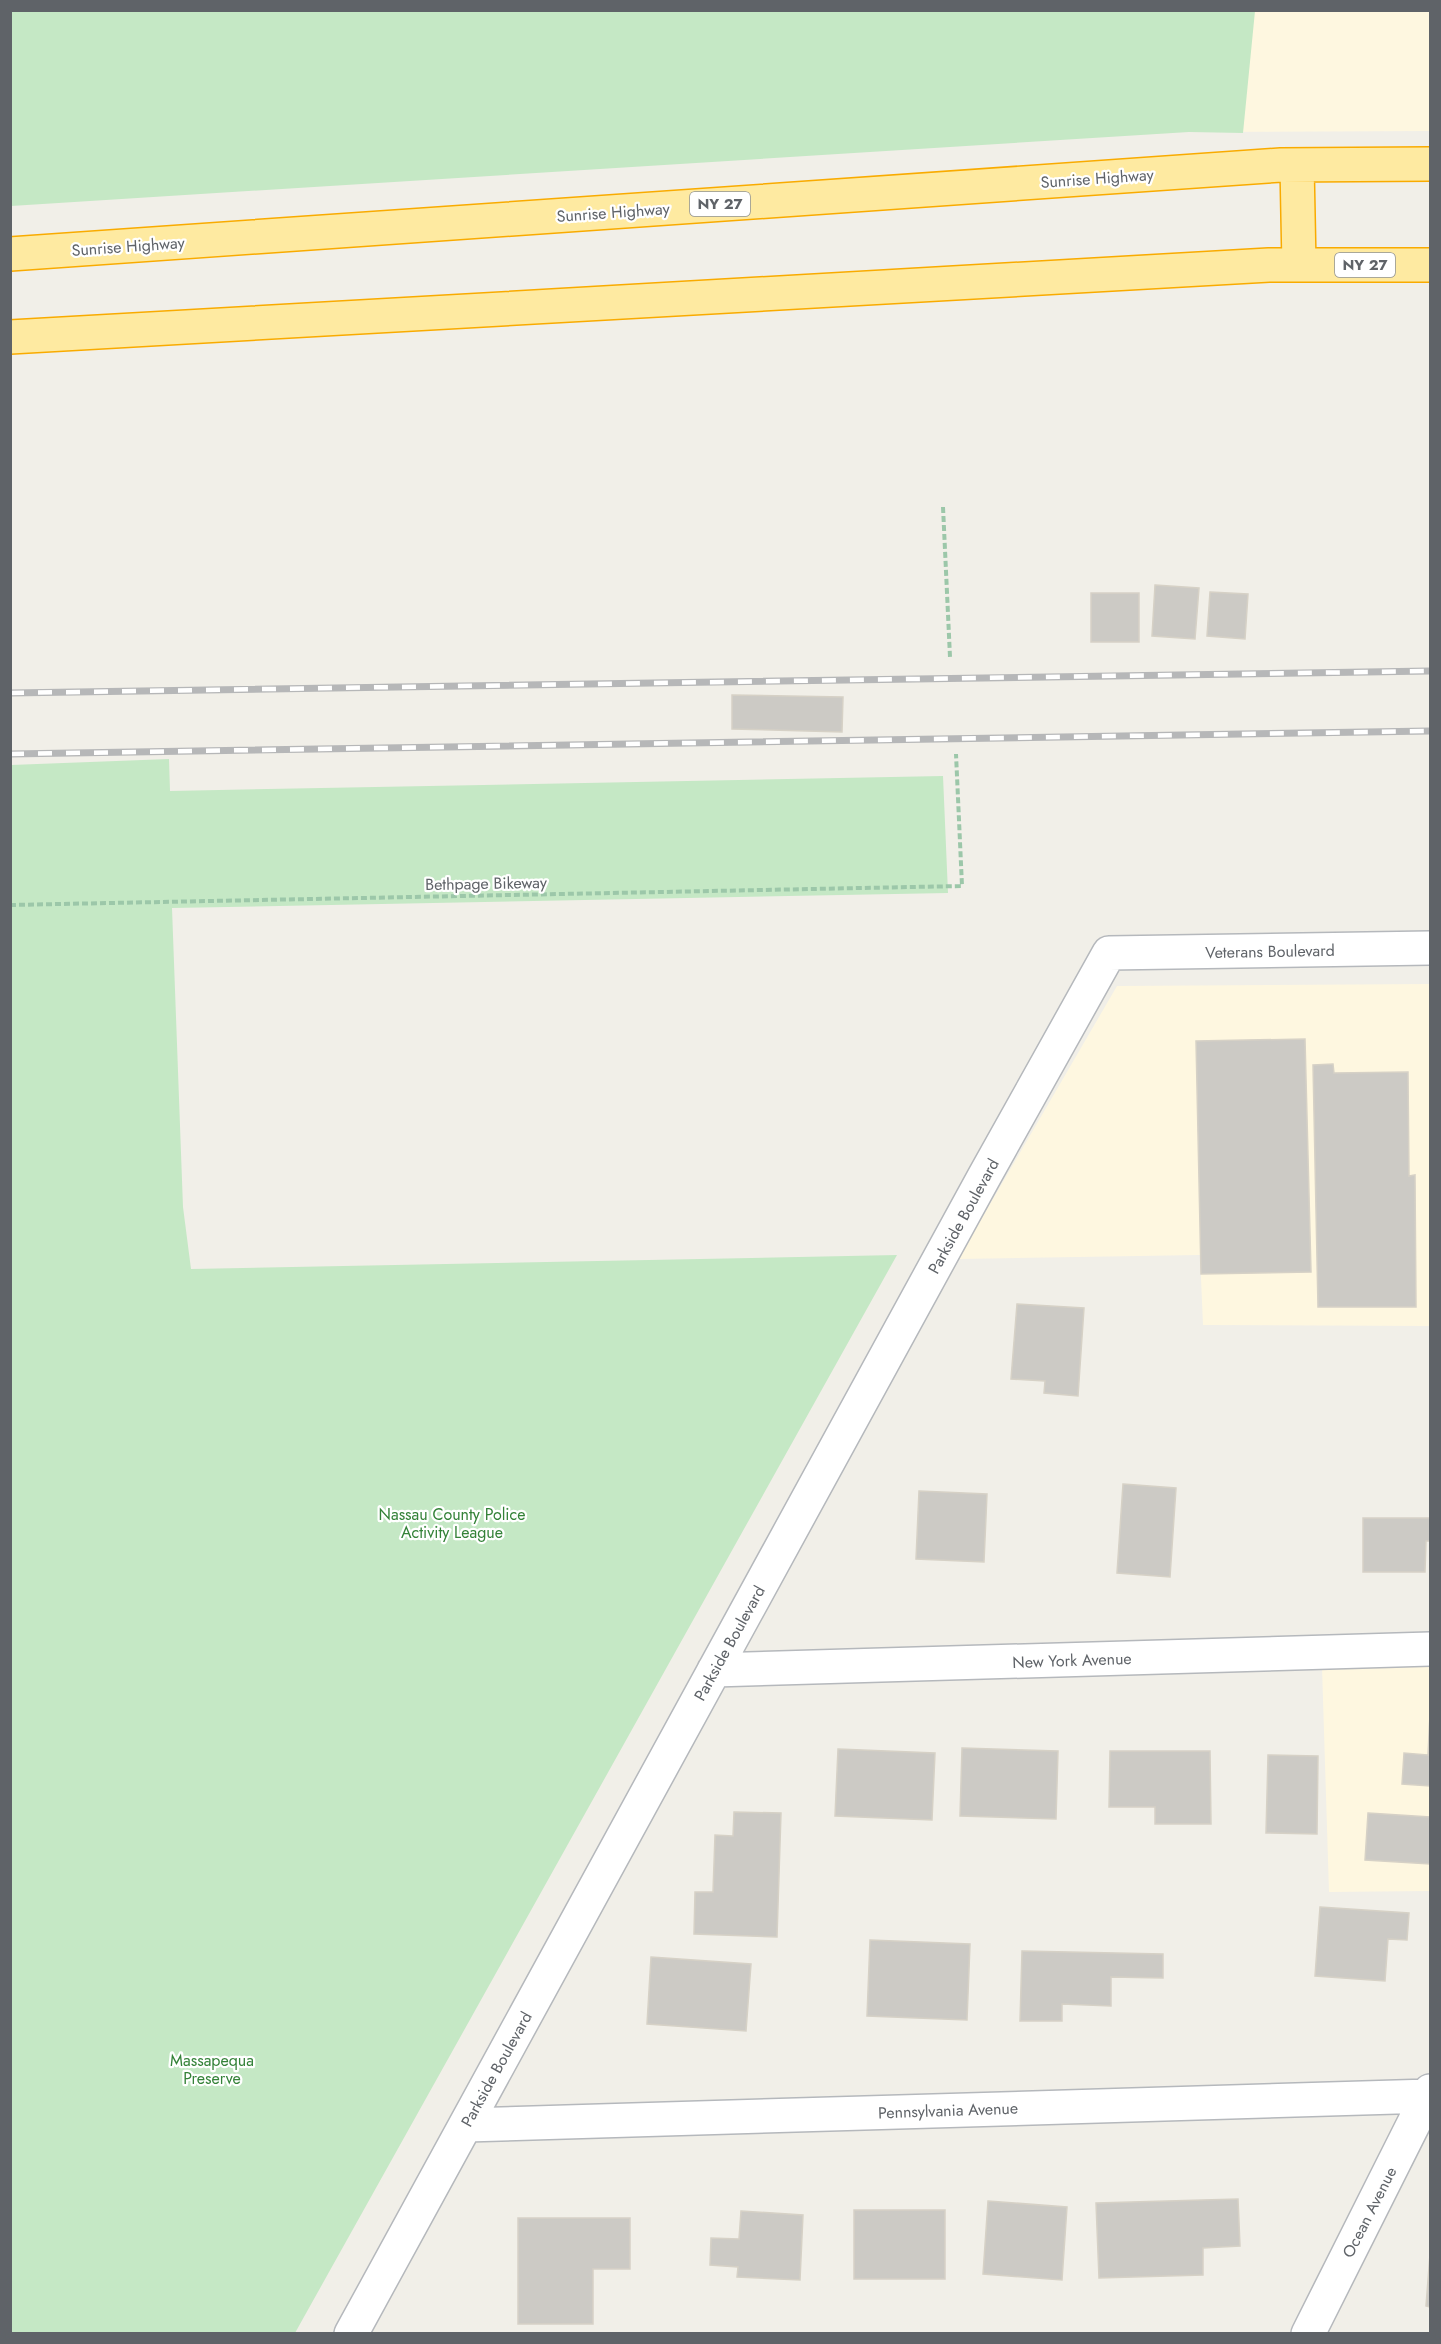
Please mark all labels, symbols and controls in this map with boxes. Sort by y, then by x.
street label: Sunrise Highway [1040,163,1155,194]
road number: NY 27 [690,192,750,216]
street label: Sunrise Highway [556,197,671,228]
street label: Sunrise Highway [71,231,186,262]
road number: NY 27 [1335,253,1395,277]
street label: Bethpage Bikeway [425,871,548,896]
street label: Veterans Boulevard [1205,939,1335,964]
street label: Parkside Boulevard [922,1155,1005,1278]
park label: Nassau County Police Activity League [379,1503,525,1544]
street label: Parkside Boulevard [688,1582,771,1705]
street label: New York Avenue [1012,1647,1132,1674]
street label: Parkside Boulevard [455,2008,538,2131]
park label: Massapequa Preserve [170,2049,254,2090]
street label: Pennsylvania Avenue [878,2097,1018,2124]
street label: Ocean Avenue [1337,2163,1402,2262]

